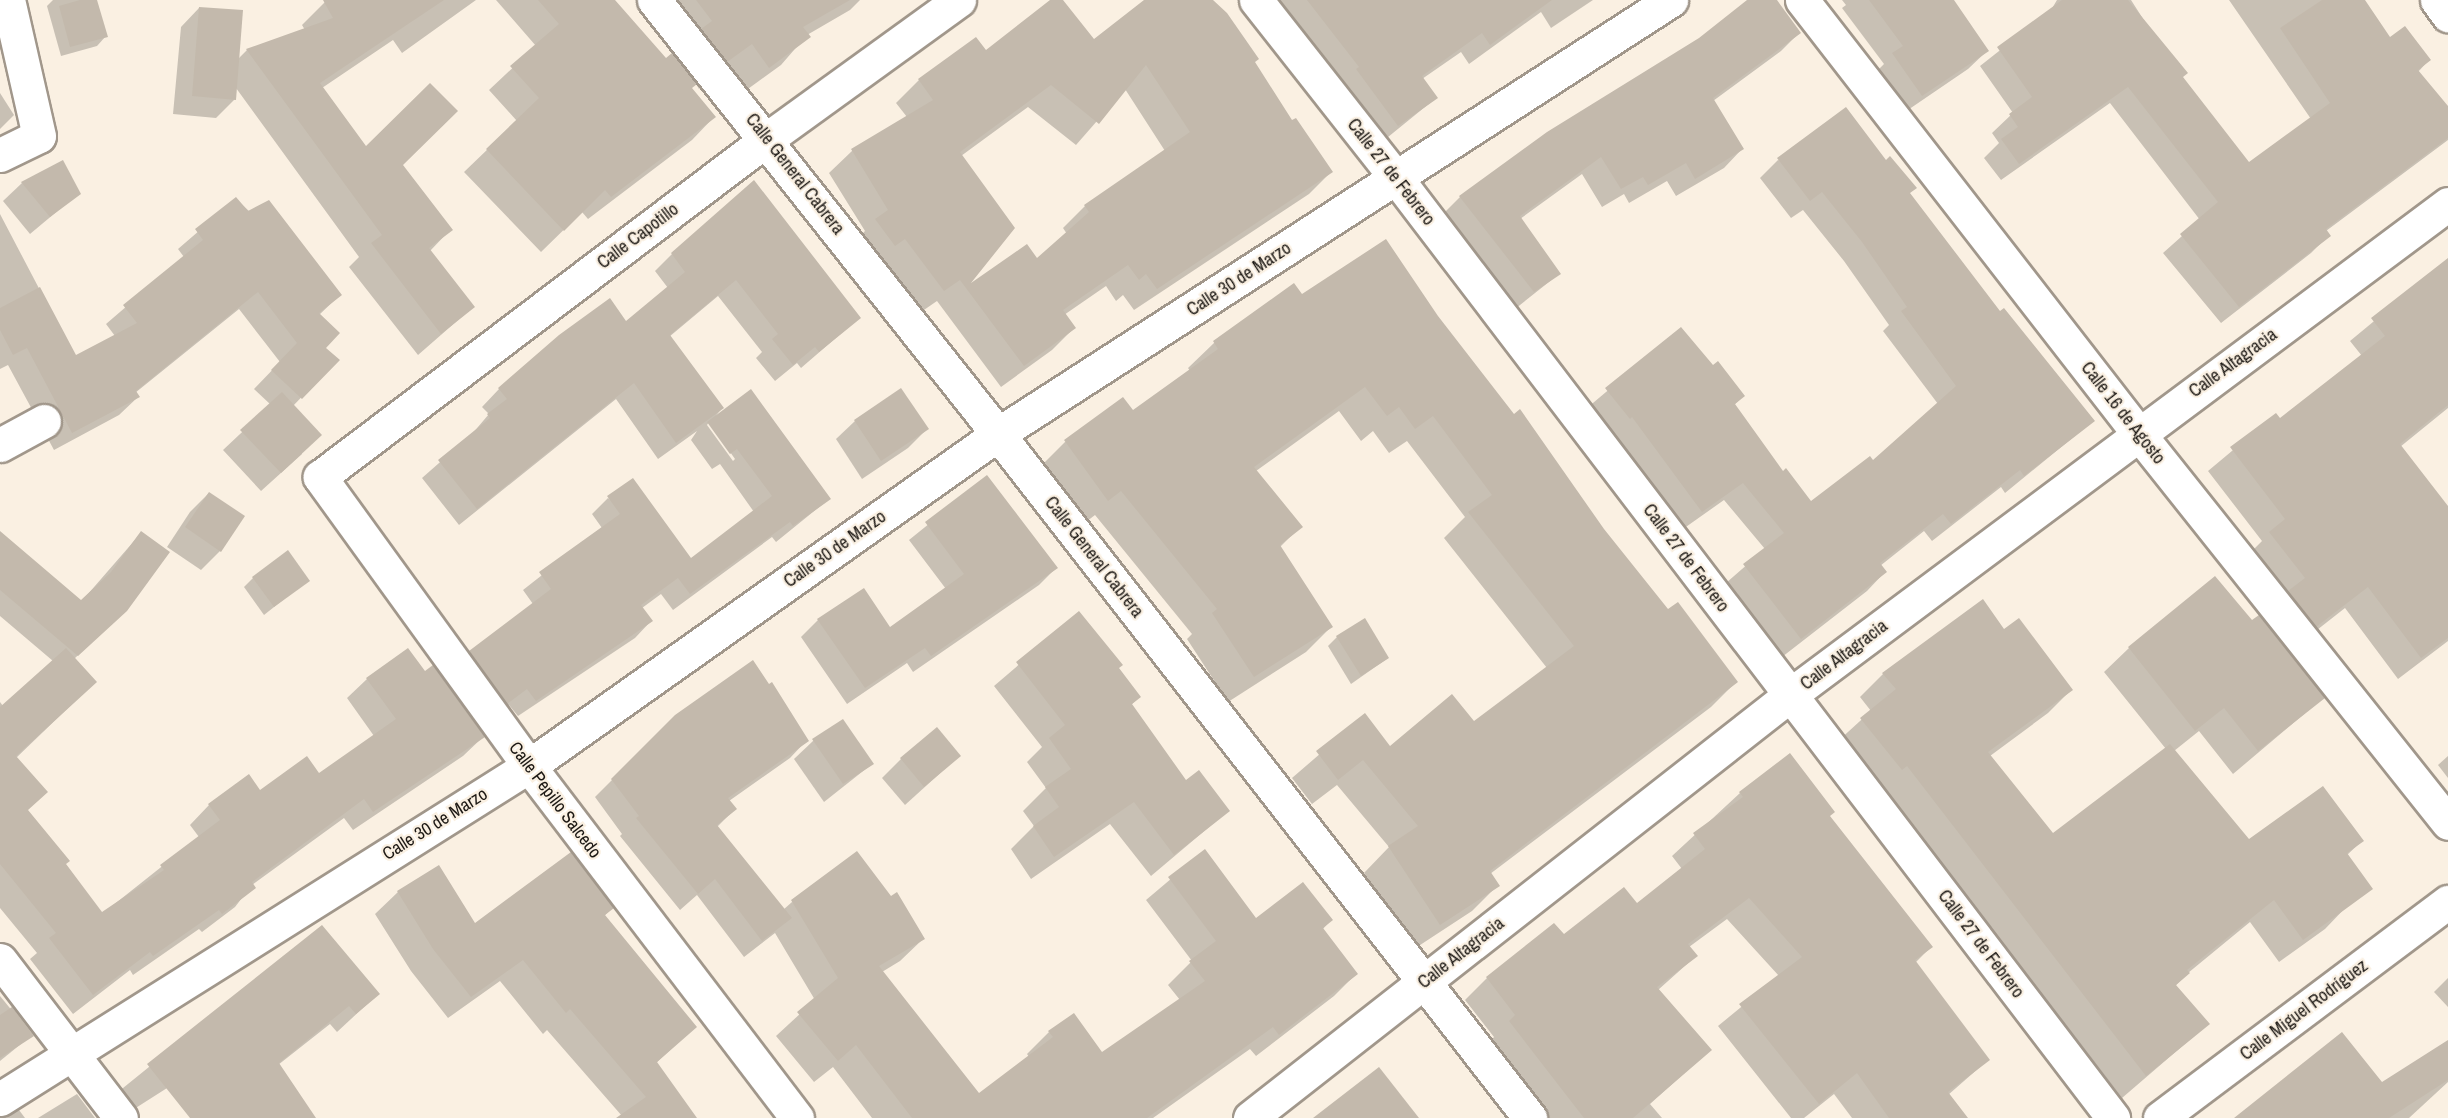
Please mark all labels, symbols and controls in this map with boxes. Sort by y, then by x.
street label: Calle General Cabrera [741,109,849,239]
street label: Calle 27 de Febrero [1343,114,1439,230]
street label: Calle Capotillo [593,198,683,274]
street label: Calle 30 de Marzo [1183,237,1295,321]
street label: Calle Altagracia [2185,324,2281,402]
street label: Calle 16 de Agosto [2076,357,2170,469]
street label: Calle General Cabrera [1040,492,1148,622]
street label: Calle 27 de Febrero [1638,500,1734,616]
street label: Calle 30 de Marzo [780,506,890,592]
street label: Calle Altagracia [1796,615,1892,695]
street label: Calle Pepillo Salcedo [504,737,606,863]
street label: Calle 30 de Marzo [378,783,492,865]
street label: Calle 27 de Febrero [1933,886,2029,1002]
street label: Calle Altagracia [1413,912,1509,994]
street label: Calle Miguel Rodríguez [2236,955,2372,1065]

